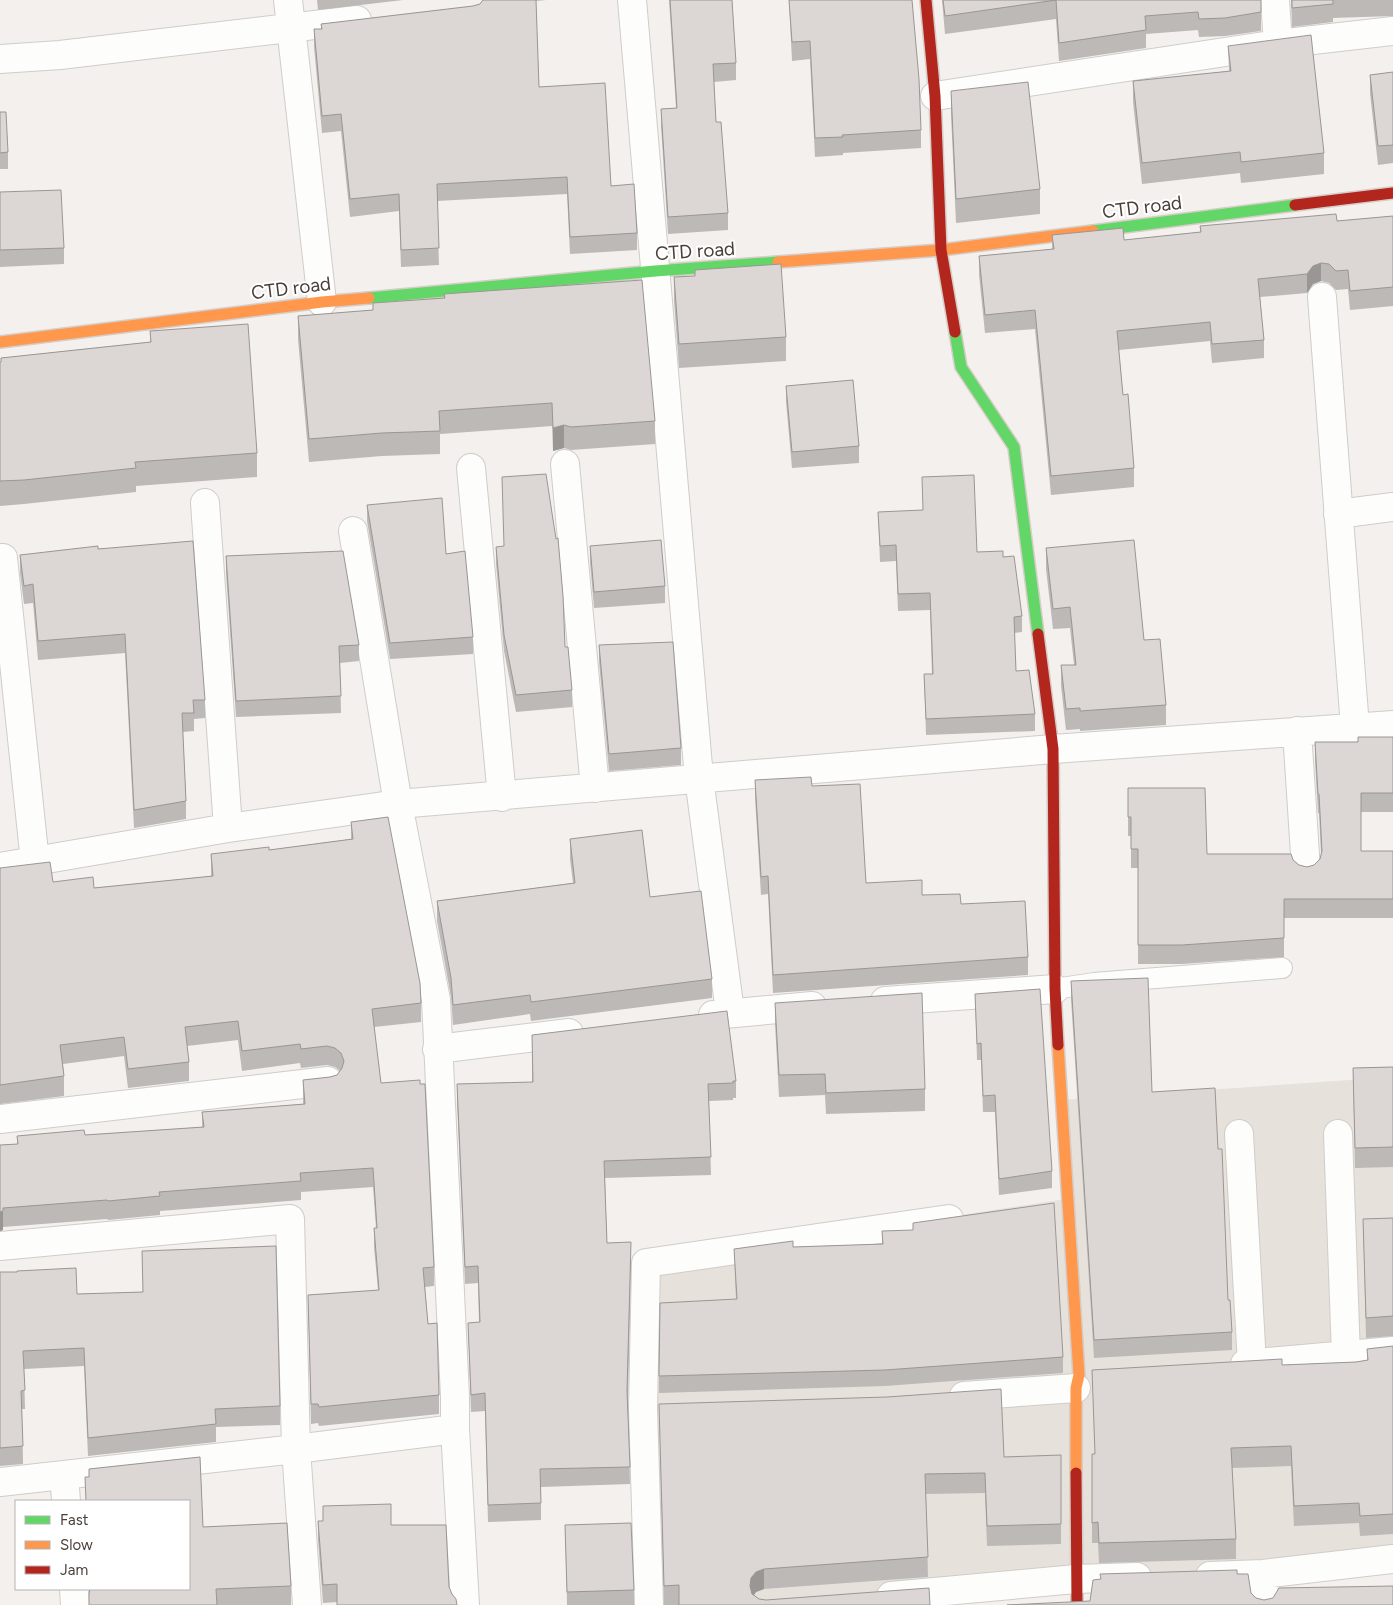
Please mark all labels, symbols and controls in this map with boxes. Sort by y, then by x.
street label: CTD road [1101,191,1183,223]
street label: CTD road [654,237,736,265]
street label: CTD road [250,272,332,304]
legend [15,1500,190,1590]
text: Fast [60,1511,89,1529]
text: Slow [60,1536,93,1554]
text: Jam [60,1561,88,1579]

